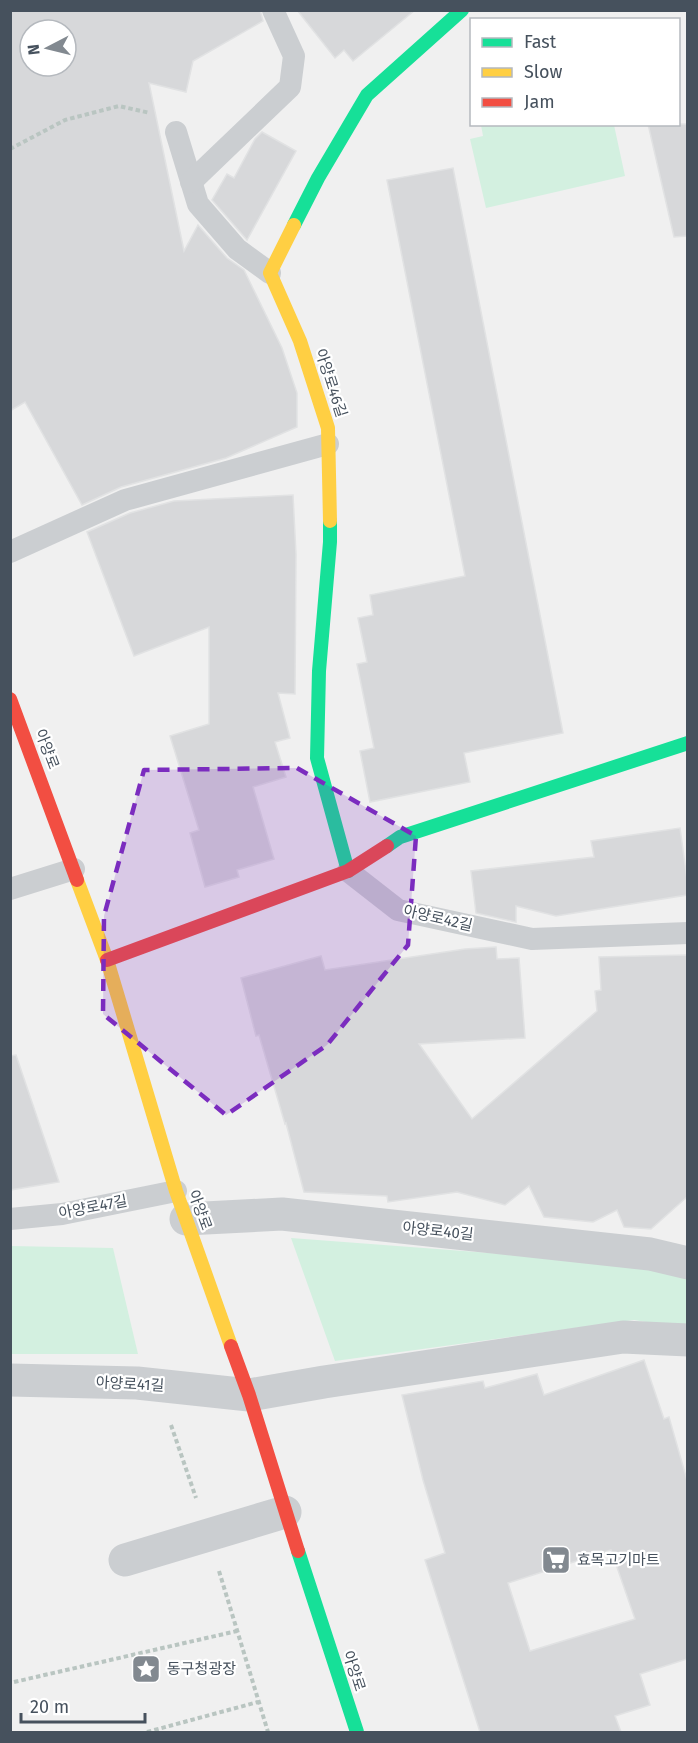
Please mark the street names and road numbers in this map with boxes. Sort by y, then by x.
street label: 아양로46길 [311,346,351,420]
street label: 아양로 [31,726,63,772]
street label: 아양로42길 [402,901,474,935]
street label: 아양로 [184,1187,216,1233]
street label: 아양로47길 [57,1192,129,1222]
street label: 아양로40길 [401,1218,475,1244]
street label: 아양로41길 [95,1373,165,1395]
street label: 아양로 [339,1649,369,1693]

